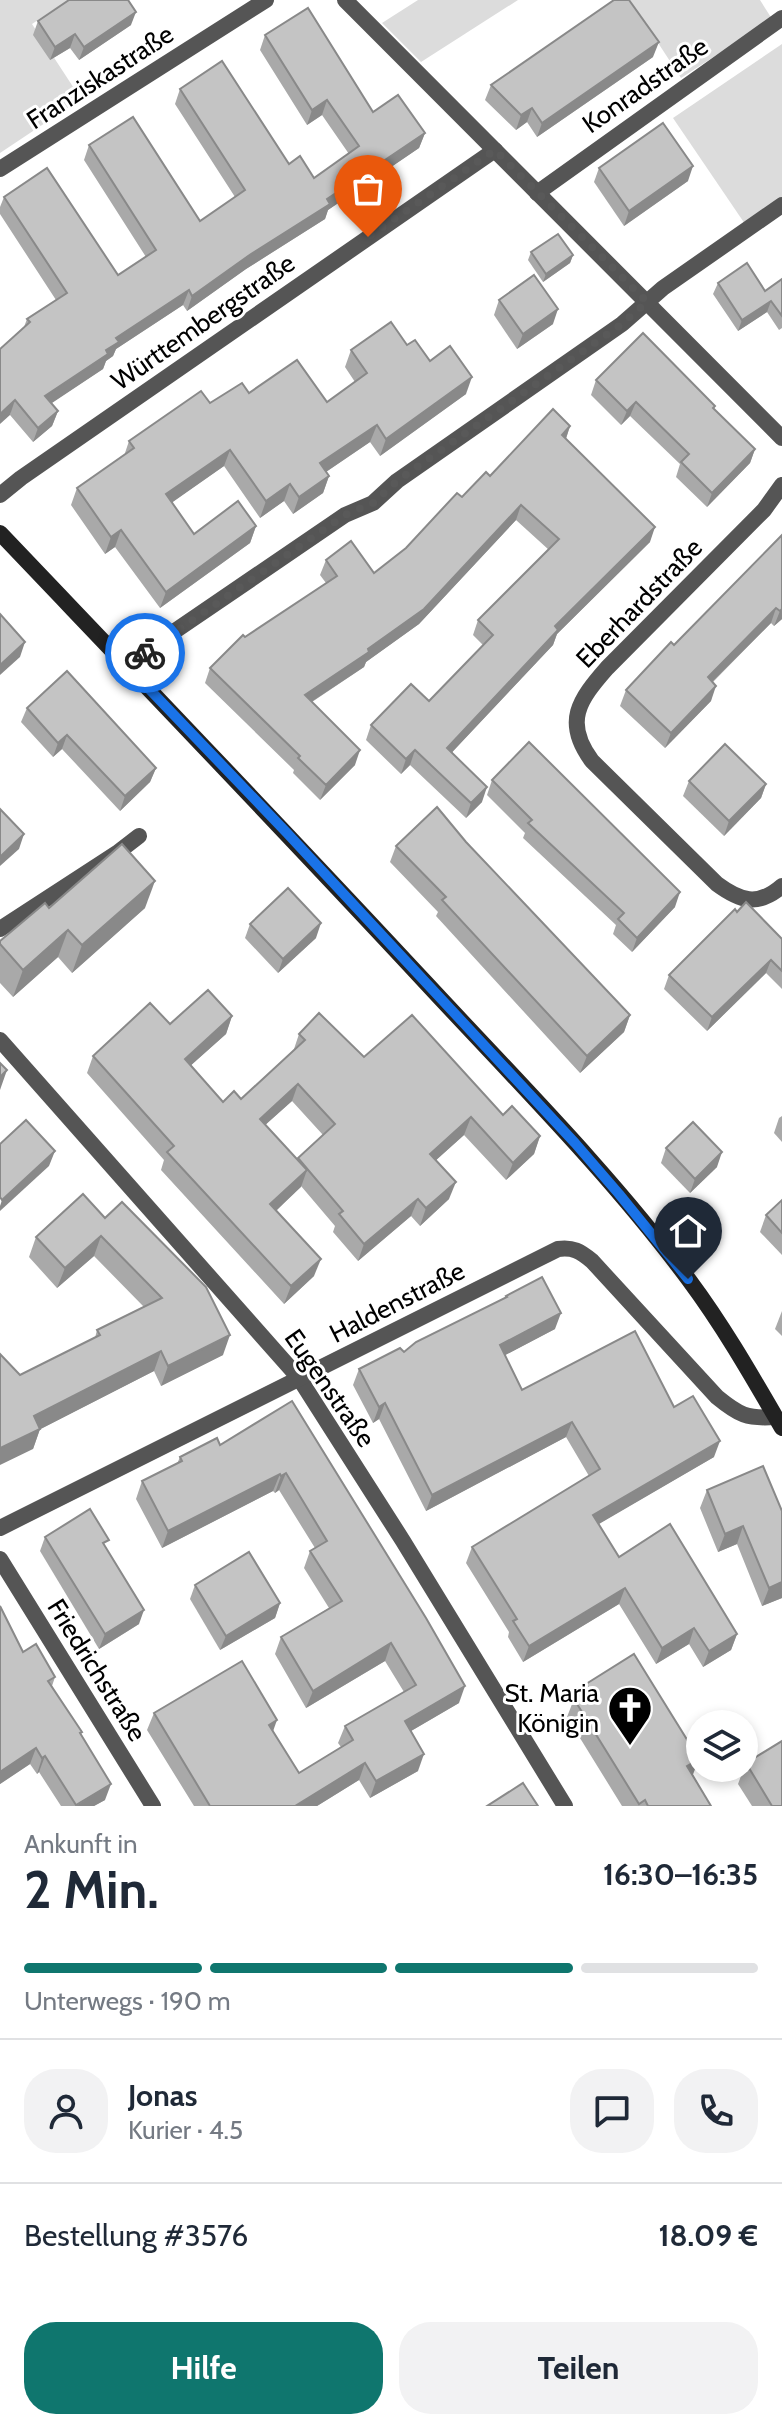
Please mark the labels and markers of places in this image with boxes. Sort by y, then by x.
pin [334,155,402,237]
pin [654,1197,722,1279]
place label: St. Maria Königin [505,1677,600,1739]
church icon: St. Maria Königin [606,1684,654,1747]

